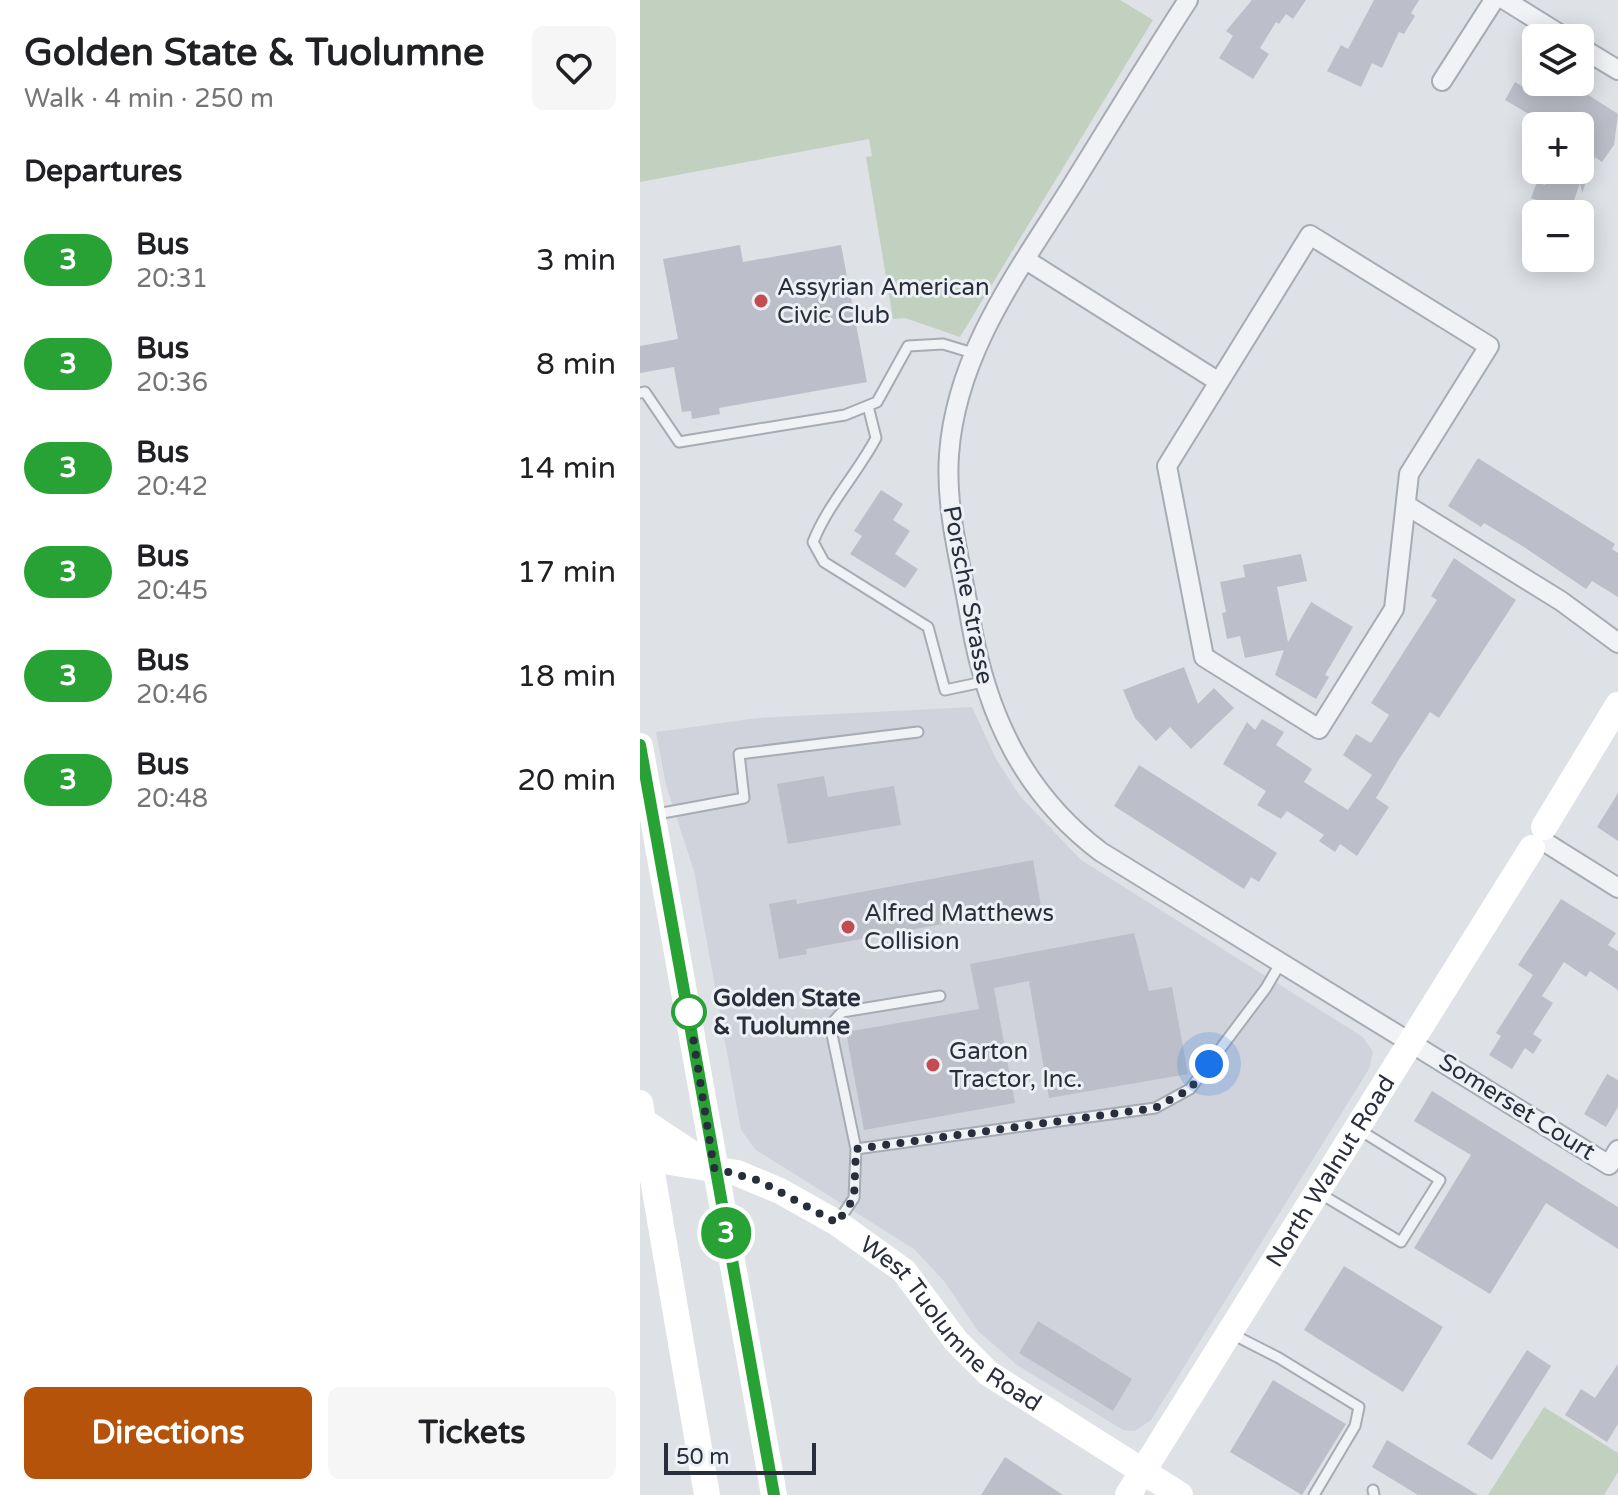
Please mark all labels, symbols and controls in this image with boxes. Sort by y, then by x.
map controls [1522,24,1594,272]
button: layers [1522,24,1594,96]
button: heart [532,26,616,110]
text: Golden State & Tuolumne [24,30,484,76]
text: Walk · 4 min · 250 m [24,83,274,114]
button: + [1522,112,1594,184]
text: Departures [24,153,182,190]
button: − [1522,200,1594,272]
text: Bus [136,226,189,263]
text: 3 min [536,242,616,279]
text: 3 [59,243,77,277]
text: 20:31 [136,263,208,294]
place label: Assyrian American Civic Club [777,273,990,330]
marker: Assyrian American Civic Club [752,292,770,310]
text: Bus [136,330,189,367]
text: 8 min [536,346,616,383]
text: 3 [59,347,77,381]
text: 20:36 [136,367,208,398]
text: Bus [136,434,189,471]
text: 14 min [517,450,616,487]
text: 3 [59,451,77,485]
text: 20:42 [136,471,208,502]
street label: Porsche Strasse [936,503,1000,687]
text: Bus [136,538,189,575]
text: 17 min [517,554,616,591]
text: 3 [59,555,77,589]
text: 20:45 [136,575,208,606]
text: Bus [136,642,189,679]
text: 18 min [517,658,616,695]
text: 3 [59,659,77,693]
text: 20:46 [136,679,208,710]
text: Bus [136,746,189,783]
text: 20 min [517,762,616,799]
text: 3 [59,763,77,797]
text: 20:48 [136,783,208,814]
place label: Alfred Matthews Collision [864,899,1054,956]
marker: Alfred Matthews Collision [839,918,857,936]
place label: Golden State & Tuolumne [713,984,861,1041]
marker: Golden State & Tuolumne [672,995,706,1029]
place label: Garton Tractor, Inc. [949,1037,1082,1094]
your location [1189,1044,1229,1084]
street label: Somerset Court [1434,1047,1600,1167]
marker: Garton Tractor, Inc. [924,1056,942,1074]
street label: North Walnut Road [1260,1070,1401,1272]
line badge: 3 [700,1207,752,1259]
text: 3 [717,1216,735,1250]
street label: West Tuolumne Road [855,1230,1047,1418]
button: Directions [24,1387,312,1479]
button: Tickets [328,1387,616,1479]
scale bar [664,1439,816,1475]
text: 50 m [676,1444,730,1470]

